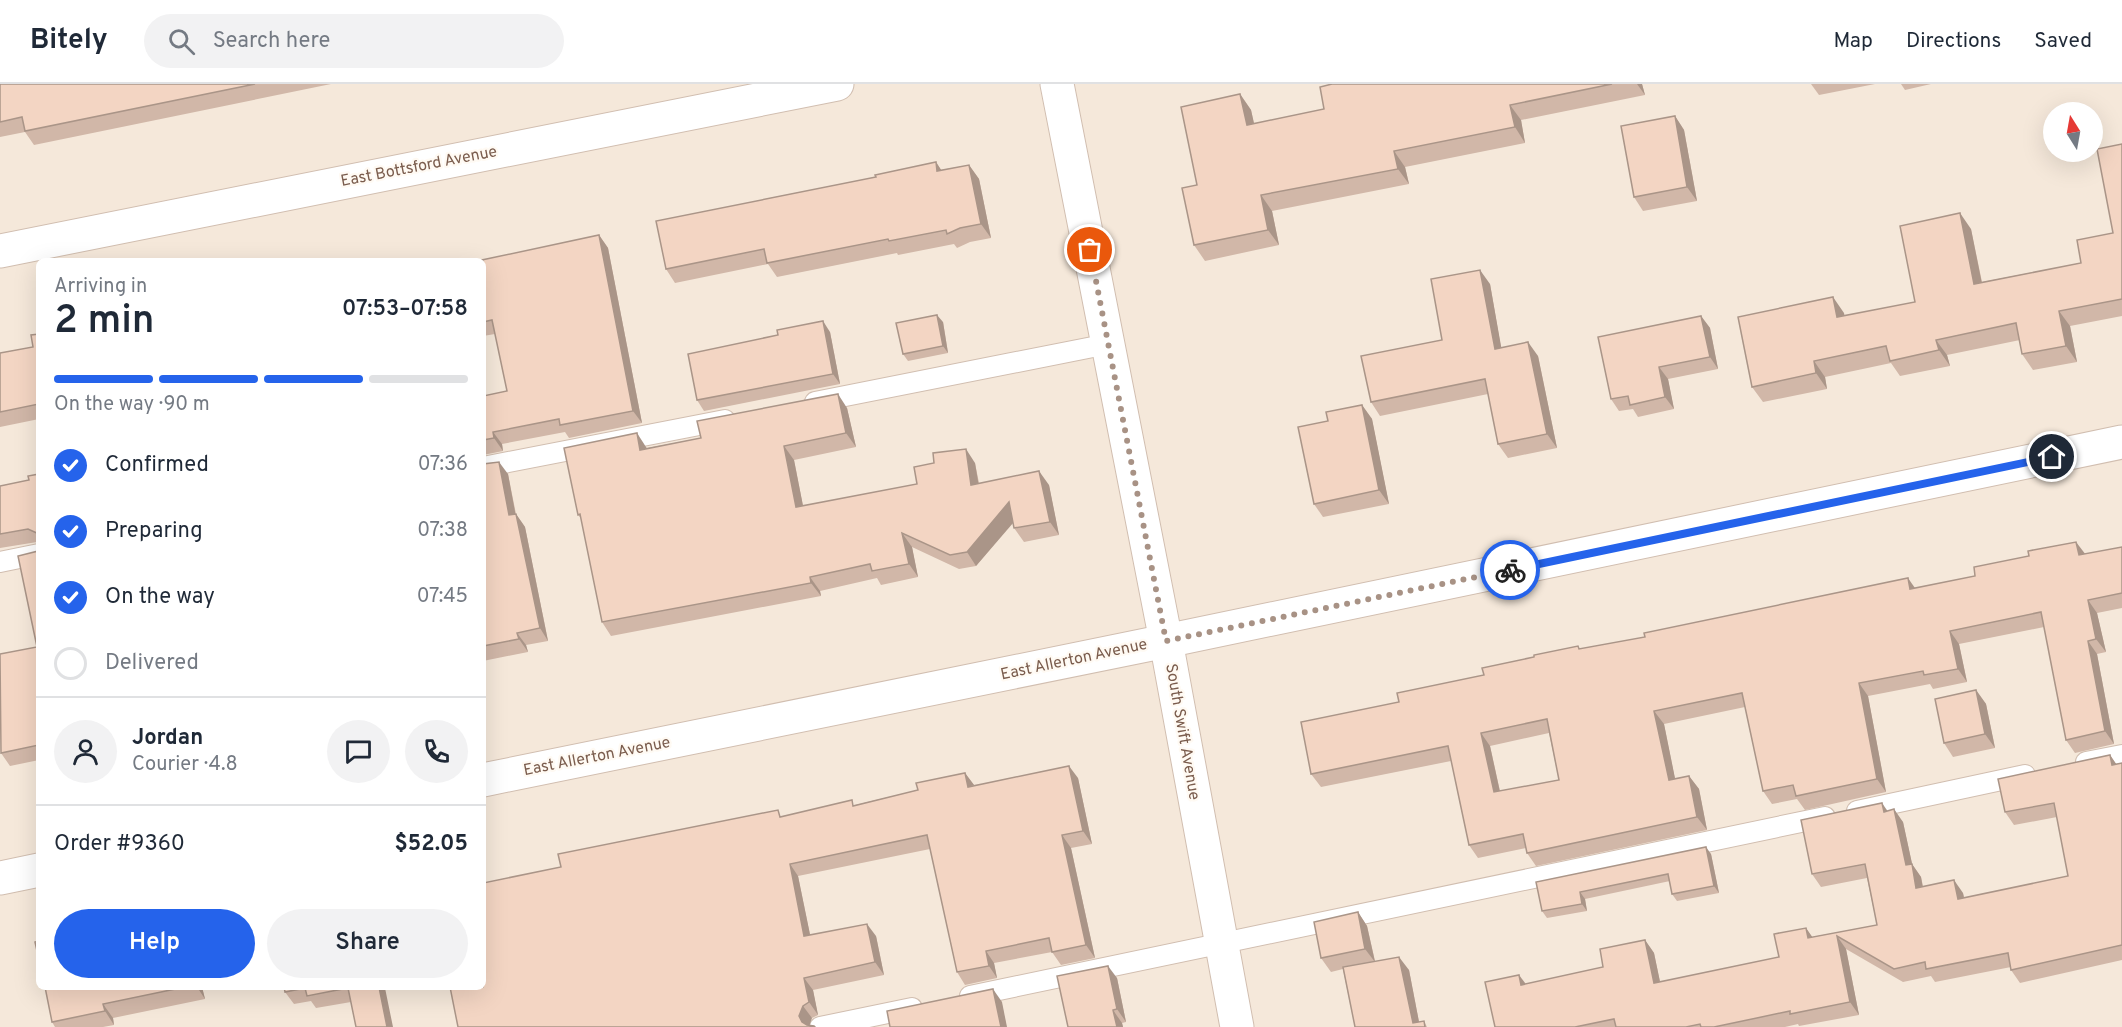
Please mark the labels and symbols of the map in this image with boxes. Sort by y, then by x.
north arrow [2043,102,2103,162]
street label: East Bottsford Avenue [339,142,499,192]
pin [1064,224,1115,275]
pin [2026,431,2077,482]
courier [1480,540,1540,600]
street label: East Allerton Avenue [999,635,1149,685]
street label: South Swift Avenue [1160,662,1204,802]
street label: East Allerton Avenue [522,733,672,781]

